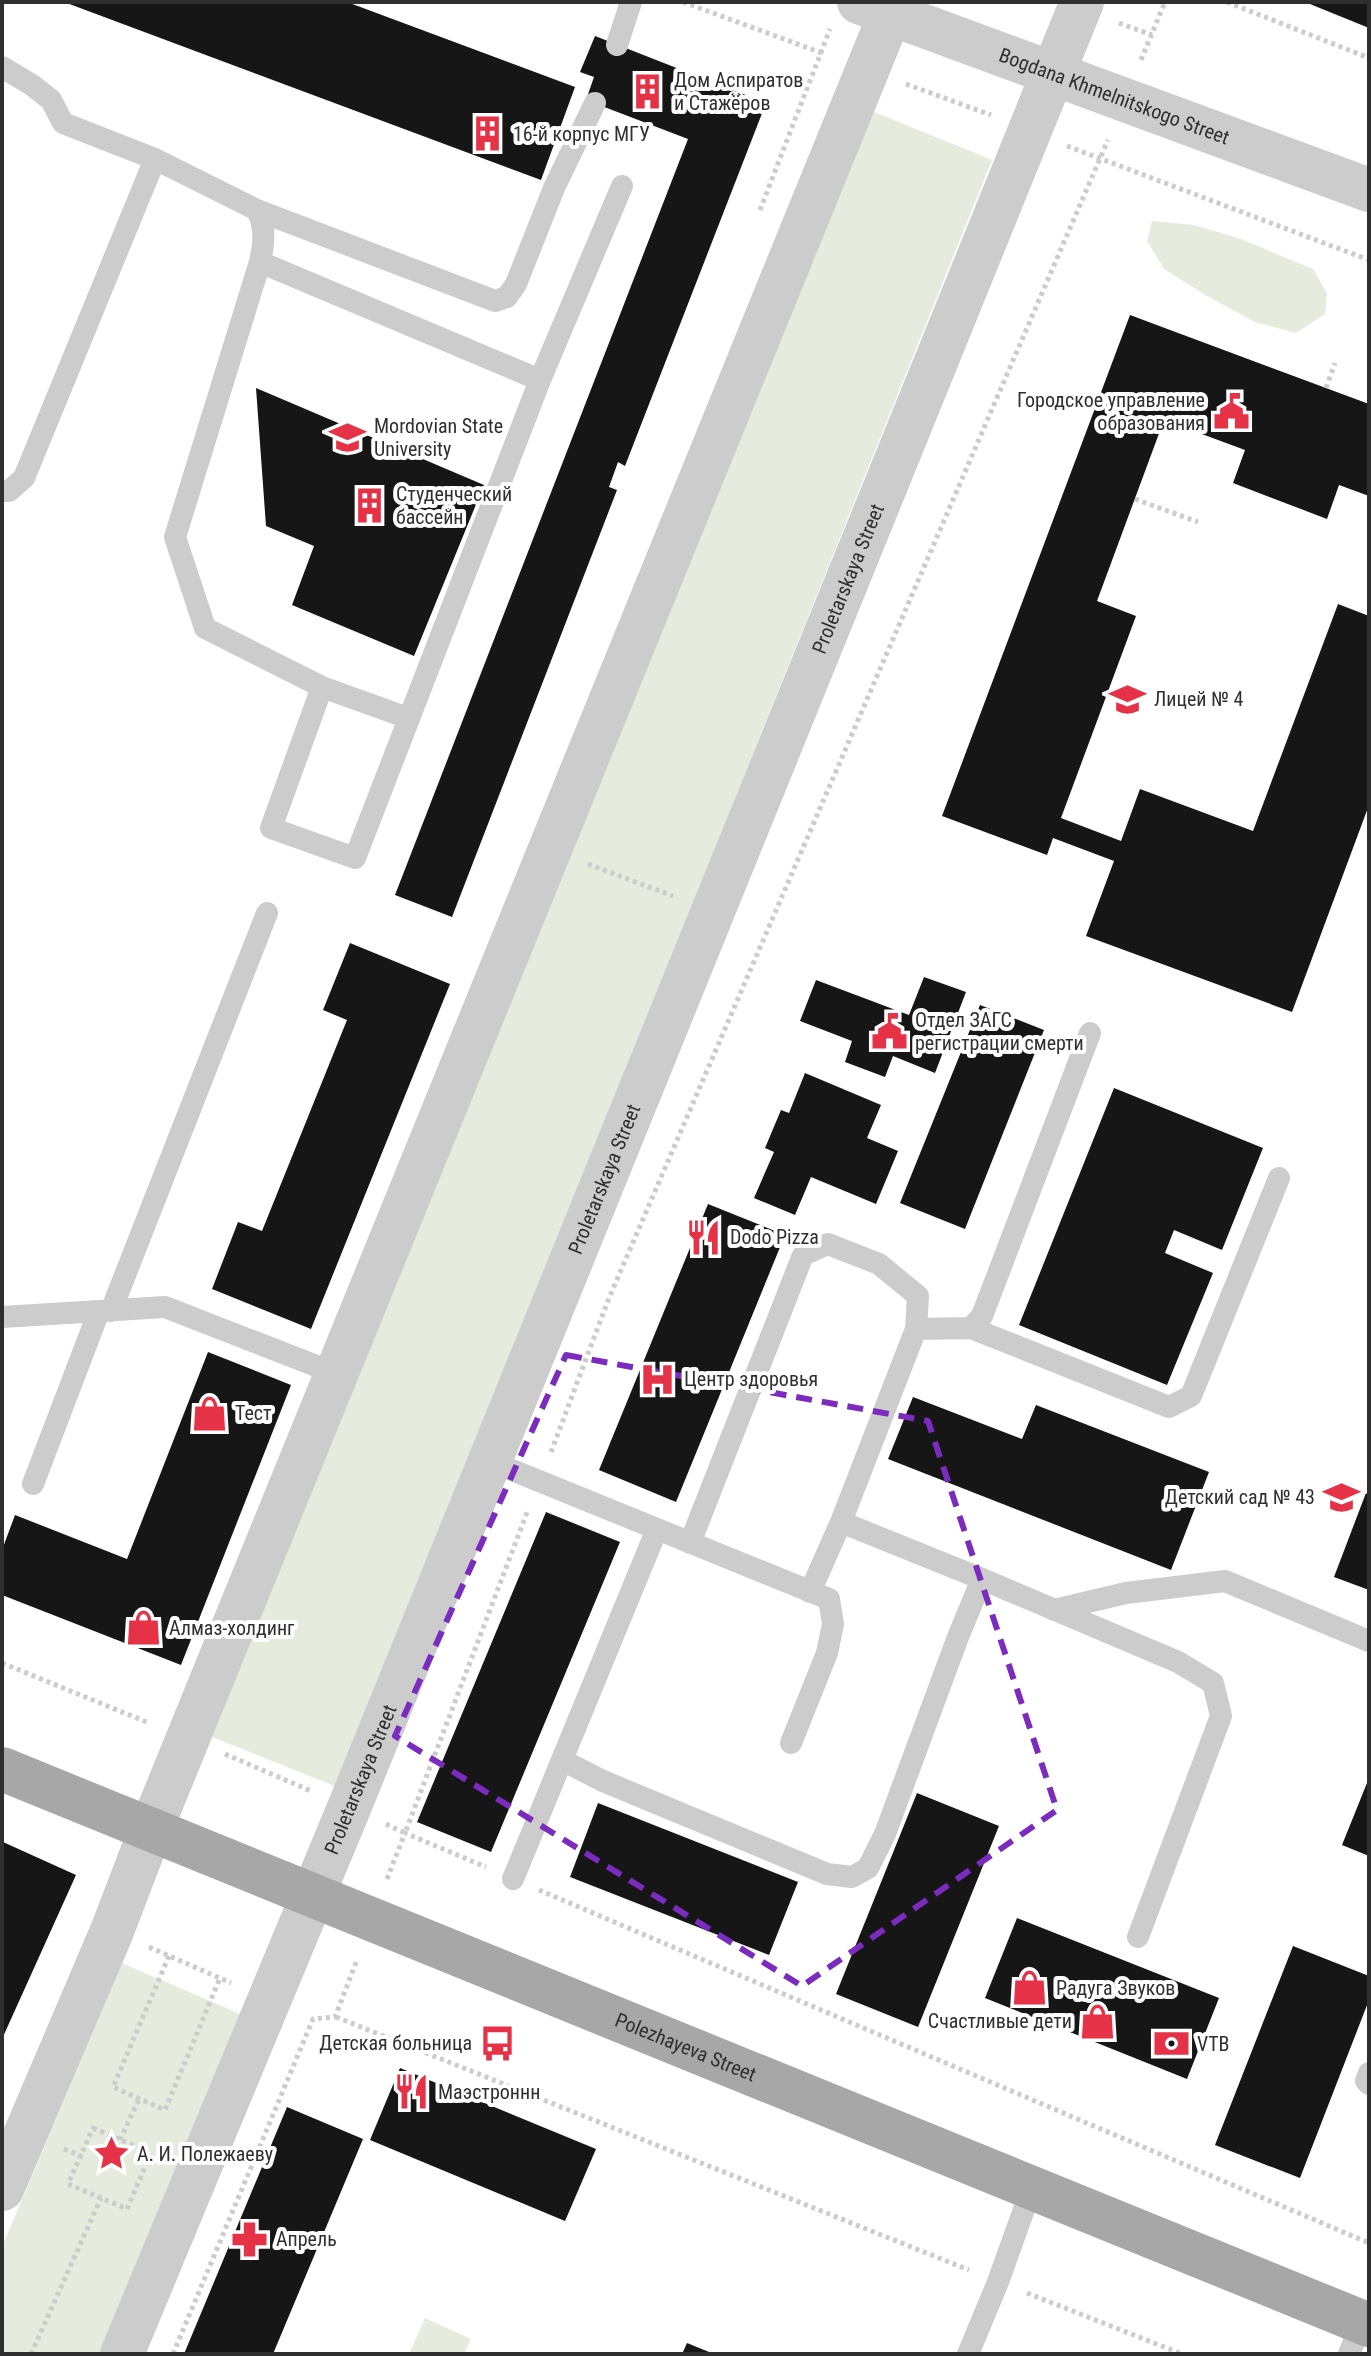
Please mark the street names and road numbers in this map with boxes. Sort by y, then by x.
street label: Bogdana Khmelnitskogo Street [996,43,1233,150]
street label: Proletarskaya Street [807,500,889,657]
street label: Proletarskaya Street [563,1101,645,1258]
street label: Proletarskaya Street [319,1701,402,1858]
street label: Polezhayeva Street [612,2008,760,2086]

